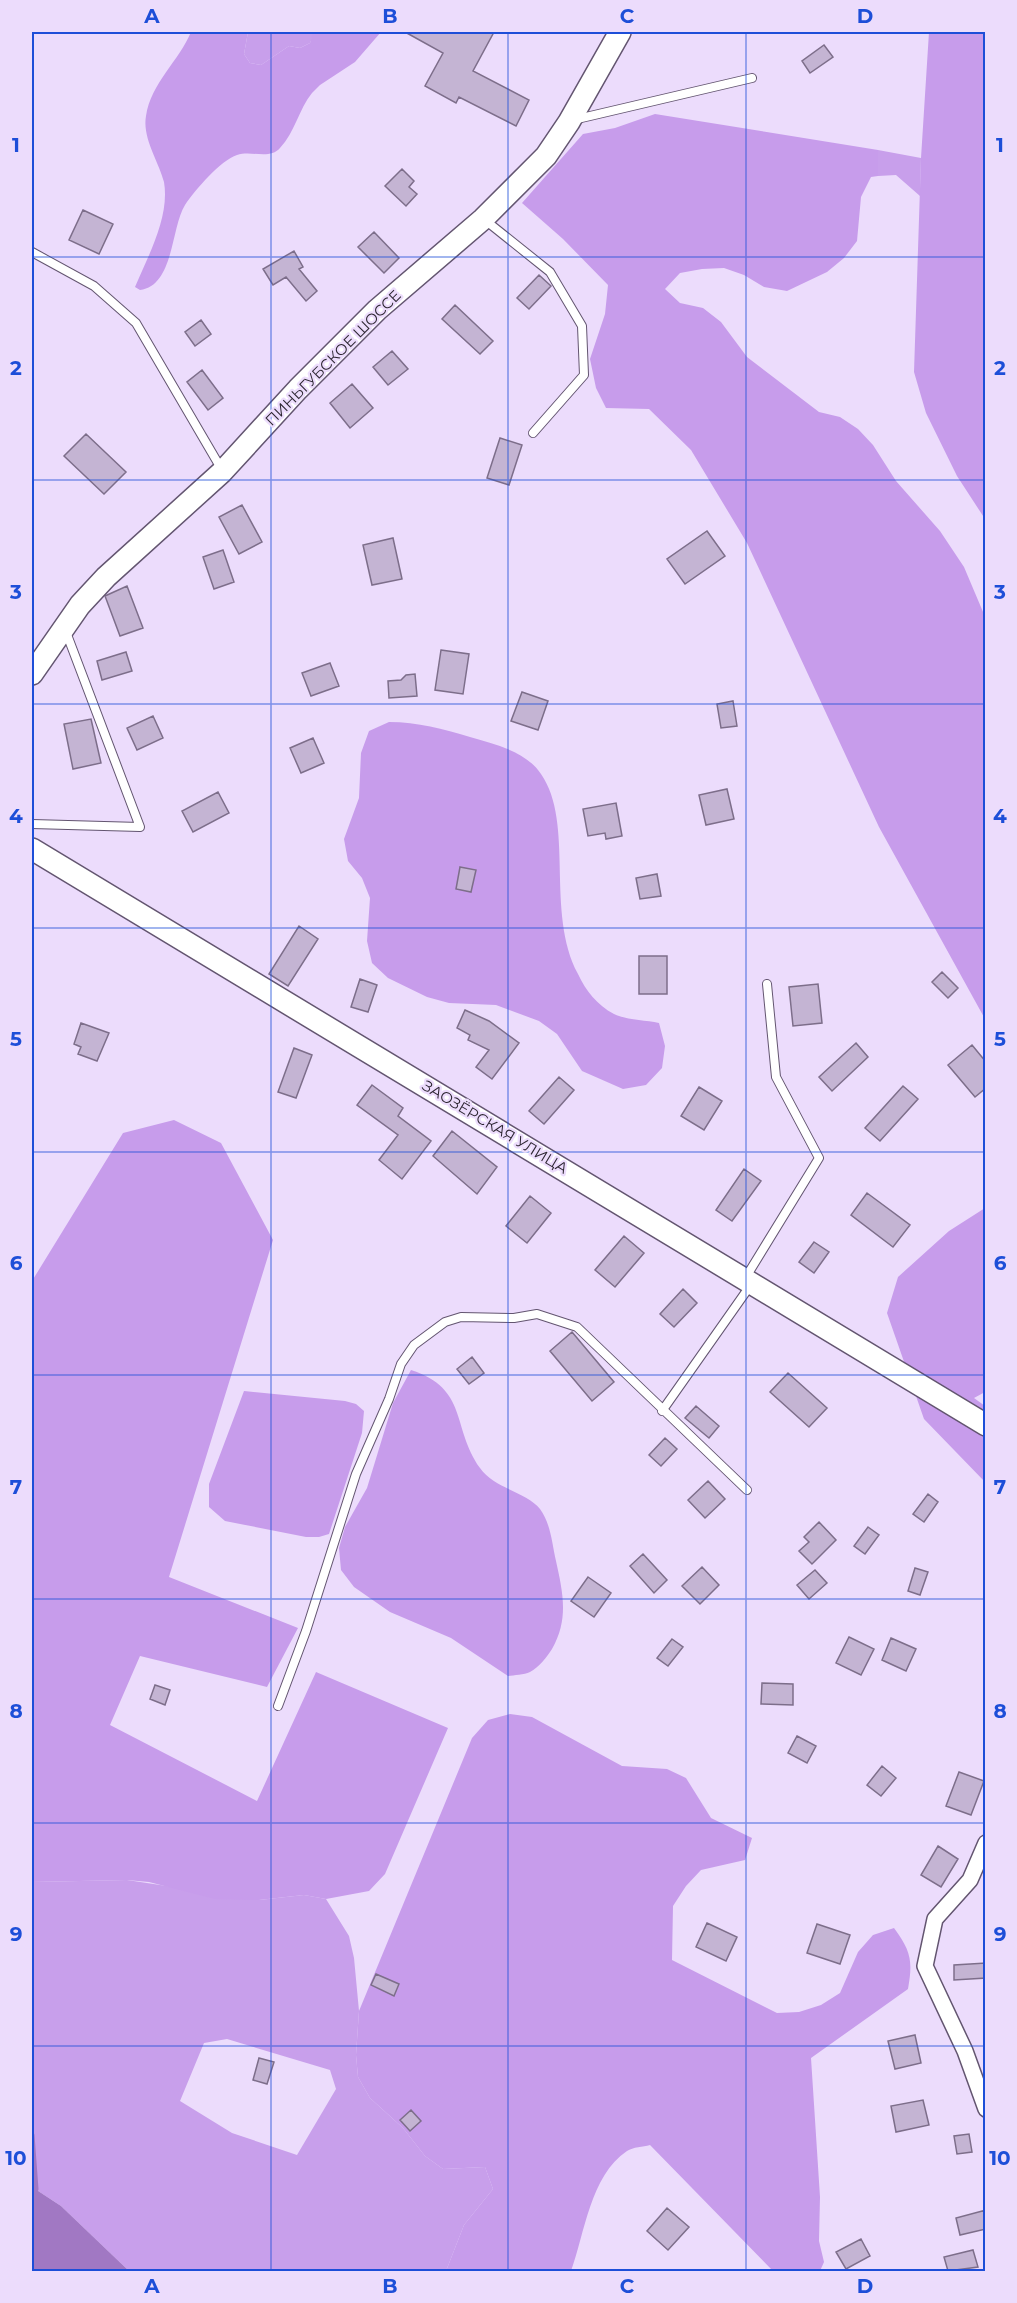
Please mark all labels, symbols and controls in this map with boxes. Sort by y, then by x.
text: A [143,4,160,28]
text: B [382,4,398,28]
text: C [620,4,635,28]
text: D [857,4,873,28]
text: 1 [12,133,20,157]
text: 1 [996,133,1004,157]
street label: ПИНЬГУБСКОЕ ШОССЕ [261,286,405,429]
text: 2 [10,356,22,380]
text: 2 [994,356,1006,380]
text: 3 [9,580,22,604]
text: 3 [993,580,1006,604]
text: 4 [9,804,23,828]
text: 4 [993,804,1007,828]
text: 5 [10,1027,22,1051]
text: 5 [994,1027,1006,1051]
street label: ЗАОЗЁРСКАЯ УЛИЦА [419,1076,572,1178]
text: 6 [10,1251,23,1275]
text: 6 [994,1251,1007,1275]
text: 7 [10,1475,22,1499]
text: 7 [994,1475,1006,1499]
text: 8 [9,1699,23,1723]
text: 8 [993,1699,1007,1723]
text: 9 [10,1922,22,1946]
text: 9 [994,1922,1006,1946]
text: 10 [5,2146,27,2170]
text: 10 [989,2146,1011,2170]
text: A [143,2274,160,2298]
text: B [382,2274,398,2298]
text: C [620,2274,635,2298]
text: D [857,2274,873,2298]

